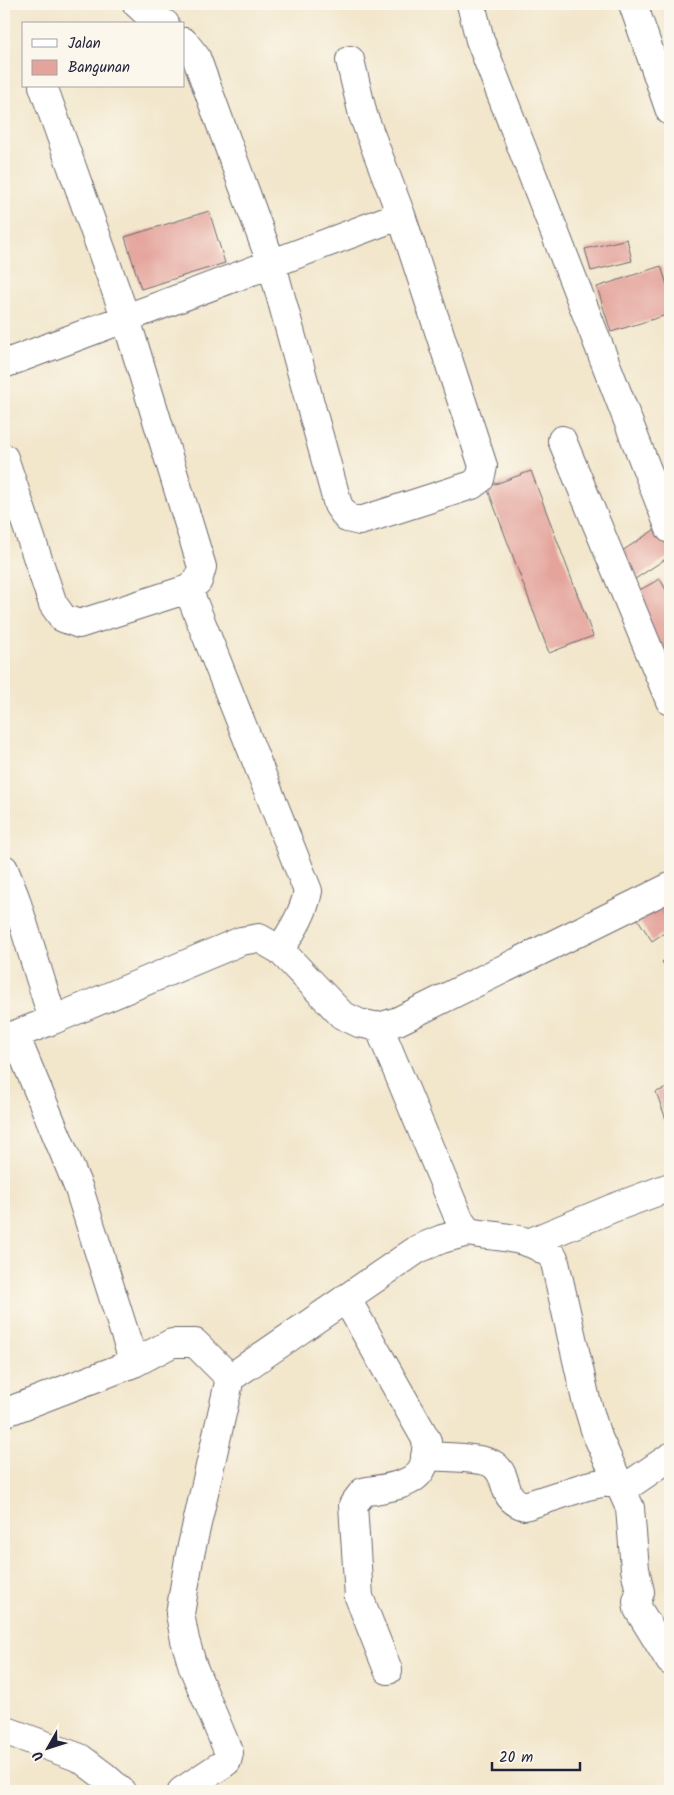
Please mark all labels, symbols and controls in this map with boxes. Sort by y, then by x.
legend [22,22,185,88]
text: Jalan [68,32,101,56]
text: Bangunan [68,56,130,80]
north arrow [22,1722,72,1772]
scale bar [492,1740,579,1772]
text: U [27,1745,50,1766]
text: 20 m [499,1746,533,1770]

